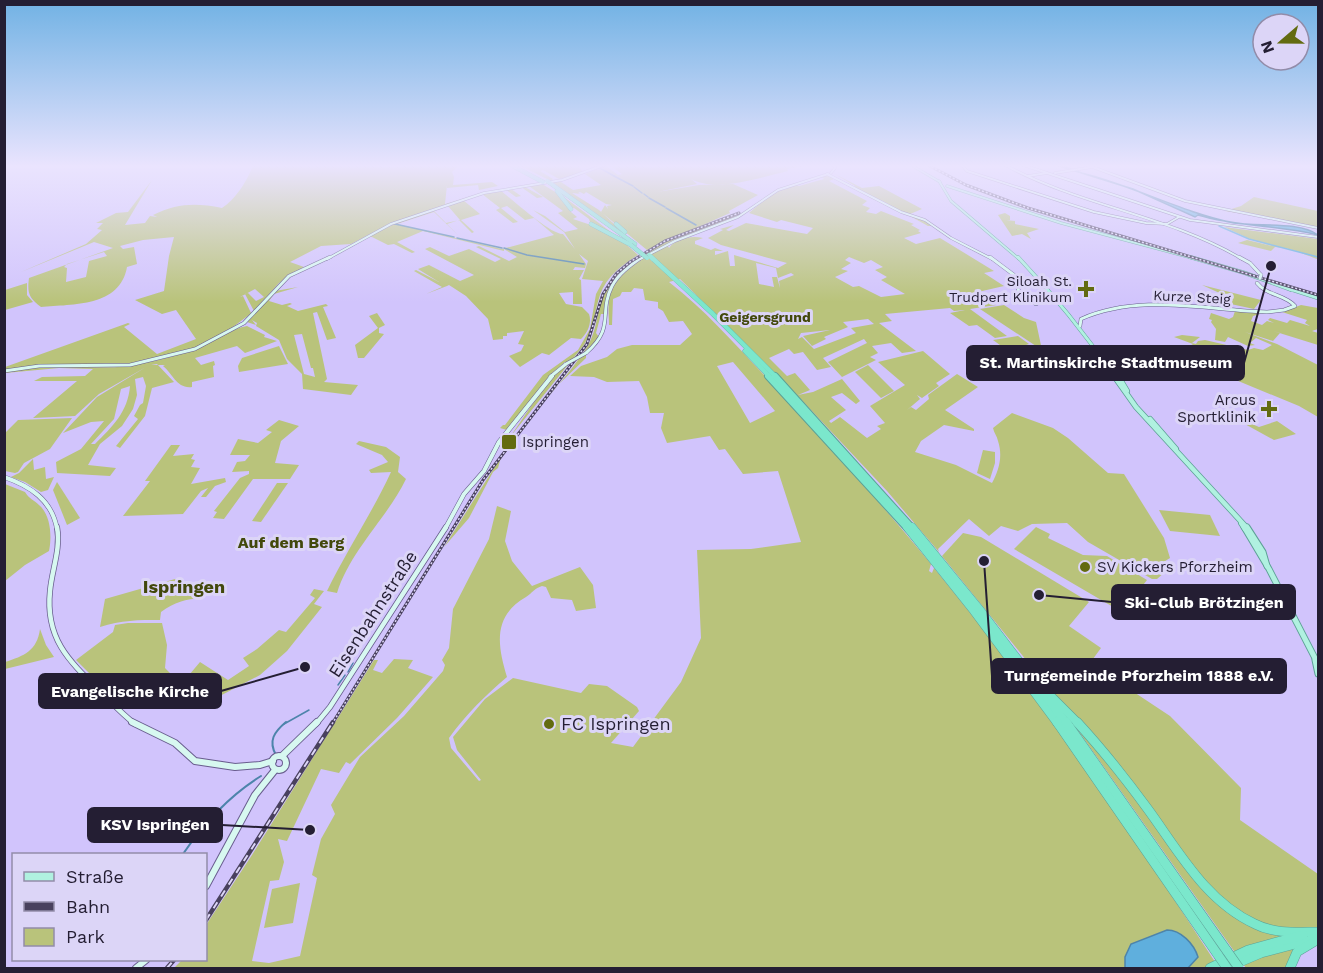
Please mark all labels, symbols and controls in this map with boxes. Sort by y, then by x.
north arrow [1251,12,1311,72]
text: N [1256,38,1278,56]
place label: Siloah St. Trudpert Klinikum [949,273,1072,305]
marker: Siloah St. Trudpert Klinikum [1077,280,1095,298]
street label: Kurze Steig [1153,287,1232,307]
district label: Geigersgrund [719,309,811,325]
callout: St. Martinskirche Stadtmuseum [967,346,1244,380]
text: St. Martinskirche Stadtmuseum [980,353,1232,372]
place label: Arcus Sportklinik [1177,391,1256,426]
marker: Arcus Sportklinik [1260,400,1278,418]
marker: Ispringen [500,433,518,451]
place label: Ispringen [522,433,589,451]
district label: Auf dem Berg [238,533,344,552]
street label: Eisenbahnstraße [324,546,421,681]
place label: SV Kickers Pforzheim [1097,558,1253,576]
marker: SV Kickers Pforzheim [1078,560,1092,574]
district label: Ispringen [143,576,225,597]
callout: Ski-Club Brötzingen [1112,585,1295,619]
text: Ski-Club Brötzingen [1124,593,1284,612]
callout: Turngemeinde Pforzheim 1888 e.V. [992,659,1286,693]
text: Turngemeinde Pforzheim 1888 e.V. [1004,666,1274,685]
callout: Evangelische Kirche [39,674,221,708]
text: Evangelische Kirche [51,682,209,701]
place label: FC Ispringen [561,713,671,734]
marker: FC Ispringen [542,717,556,731]
callout: KSV Ispringen [88,808,222,842]
text: KSV Ispringen [100,815,210,834]
legend [12,853,207,961]
text: Straße [66,866,124,887]
text: Bahn [66,896,110,917]
text: Park [66,926,105,947]

